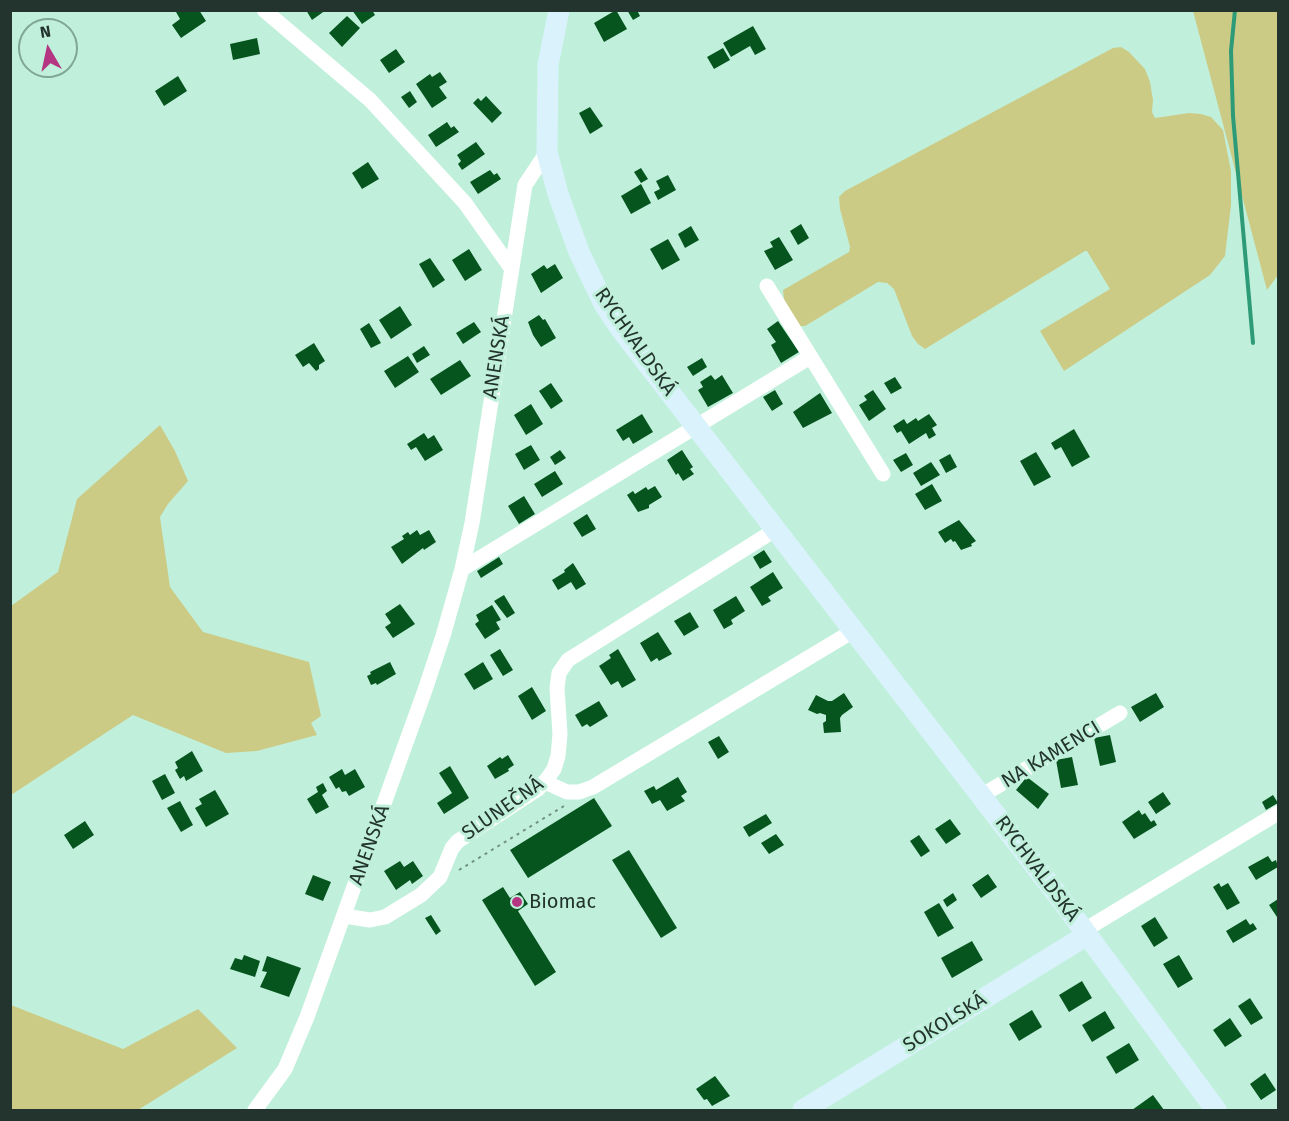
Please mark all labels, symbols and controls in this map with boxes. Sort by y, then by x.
north arrow [18,18,78,78]
text: N [39,21,52,42]
street label: RYCHVALDSKÁ [589,283,681,401]
street label: ANENSKÁ [479,314,515,400]
street label: NA KAMENCI [997,716,1105,794]
street label: SLUNEČNÁ [458,772,548,846]
street label: ANENSKÁ [344,802,396,888]
street label: RYCHVALDSKÁ [989,811,1085,927]
place label: Biomac [529,890,596,914]
marker: Biomac [510,895,524,909]
street label: SOKOLSKÁ [899,988,991,1058]

